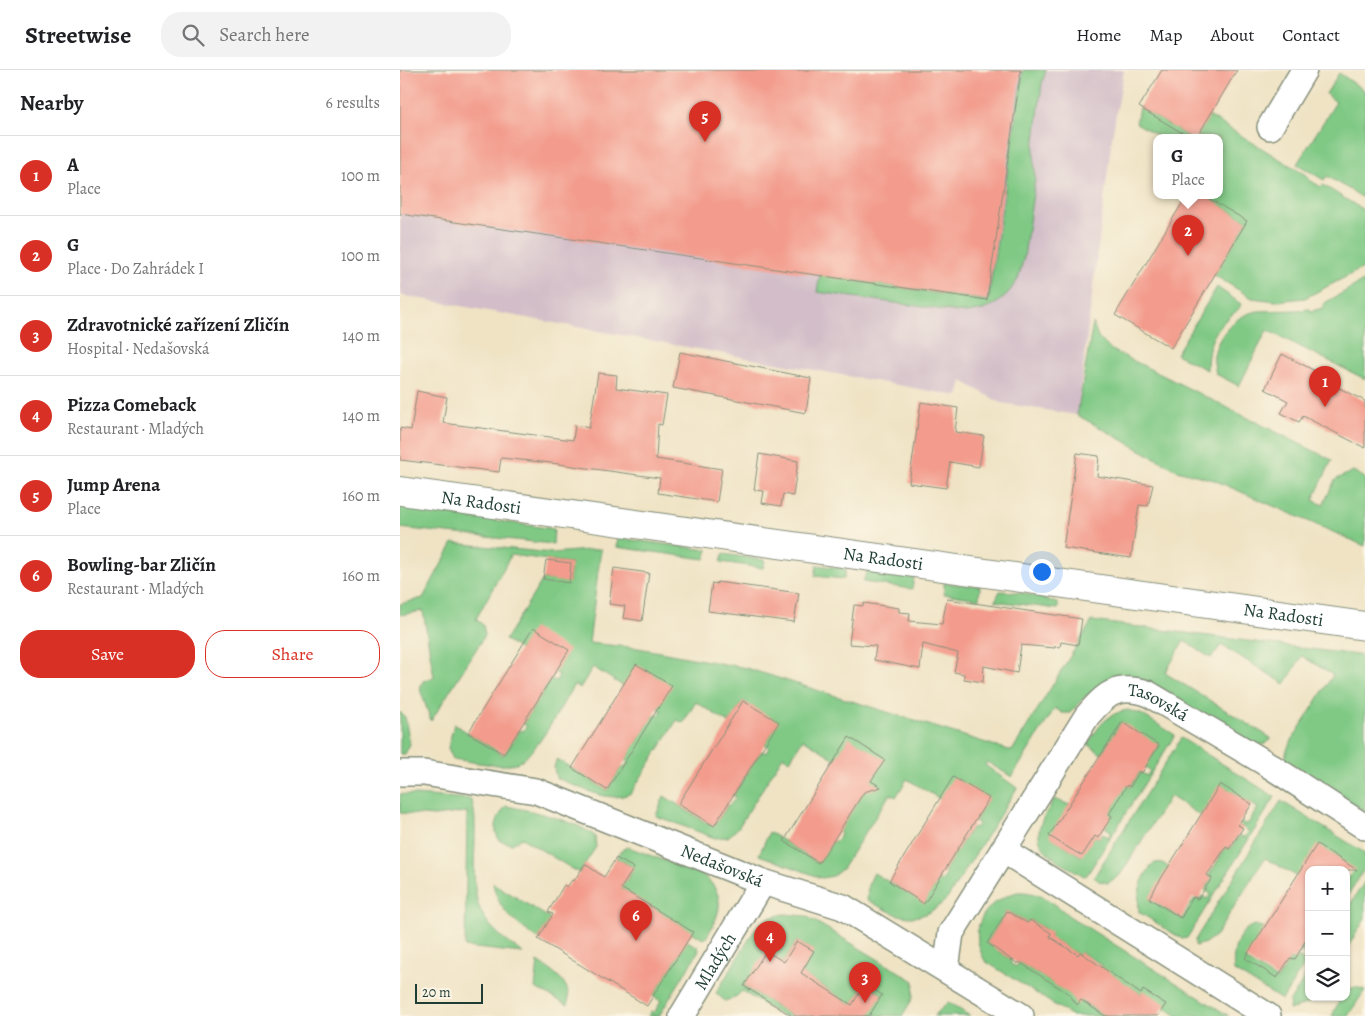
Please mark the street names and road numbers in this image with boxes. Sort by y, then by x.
street label: Na Radosti [440,485,523,520]
street label: Na Radosti [842,541,925,576]
street label: Na Radosti [1242,597,1325,632]
street label: Tasovská [1127,678,1194,727]
street label: Nedašovská [677,838,768,893]
street label: Mladých [689,928,742,994]

